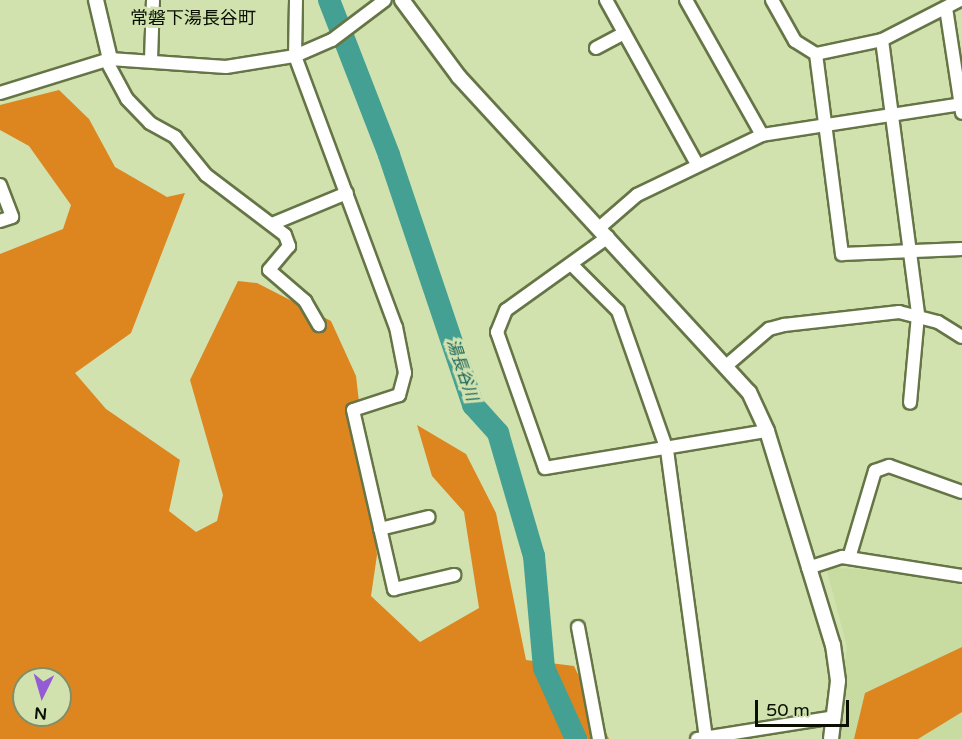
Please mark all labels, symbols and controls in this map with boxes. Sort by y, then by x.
district label: 常磐下湯長谷町 [130,7,256,29]
water label: 湯長谷川 [443,337,481,403]
north arrow [12,667,72,727]
scale bar [758,688,852,726]
text: 50 m [766,699,810,721]
text: N [33,702,48,723]

